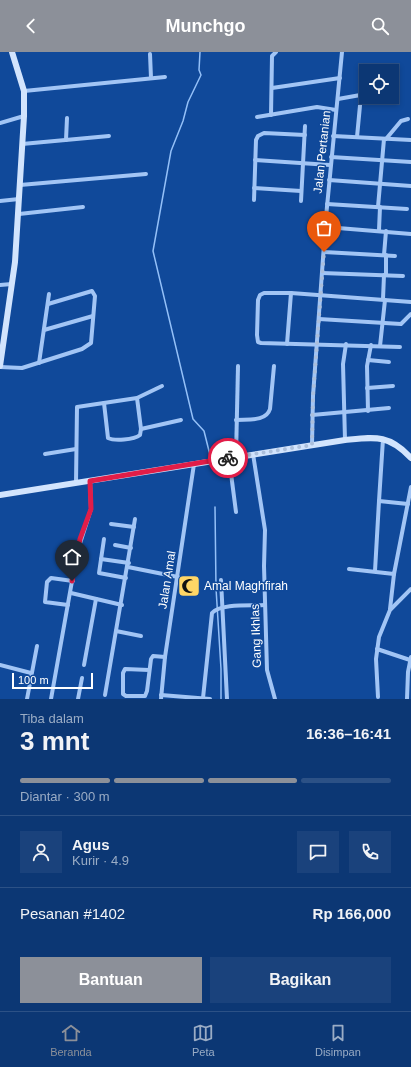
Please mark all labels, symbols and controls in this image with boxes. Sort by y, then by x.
icon: back [20,15,42,37]
icon: search [369,15,391,37]
text: Munchgo [166,16,245,36]
map controls [359,64,399,104]
button: locate [359,64,399,104]
street label: Jalan Pertanian [311,110,333,194]
pin [307,211,341,252]
icon: bag [313,217,335,239]
courier [208,438,248,478]
icon: bike [217,447,239,469]
pin [55,540,89,581]
icon: home [61,546,83,568]
street label: Jalan Amal [155,550,179,610]
mosque icon: Amal Maghfirah [176,573,202,599]
place label: Amal Maghfirah [204,579,288,593]
street label: Gang Ikhlas [248,604,264,668]
scale bar [12,671,93,690]
text: 100 m [18,674,49,686]
text: Tiba dalam [20,711,84,726]
text: 16:36–16:41 [306,725,391,742]
text: 3 mnt [20,726,89,756]
text: Diantar · 300 m [20,789,110,804]
button: person [20,831,62,873]
button: chat [297,831,339,873]
button: phone [349,831,391,873]
text: Agus [72,836,110,853]
text: Kurir · 4.9 [72,853,129,868]
text: Pesanan #1402 [20,905,125,922]
text: Rp 166,000 [313,905,391,922]
button: Bantuan [20,957,202,1003]
button: Bagikan [210,957,391,1003]
tab: Beranda [50,1022,92,1058]
tab: Peta [192,1022,215,1058]
tab: Disimpan [315,1022,361,1058]

